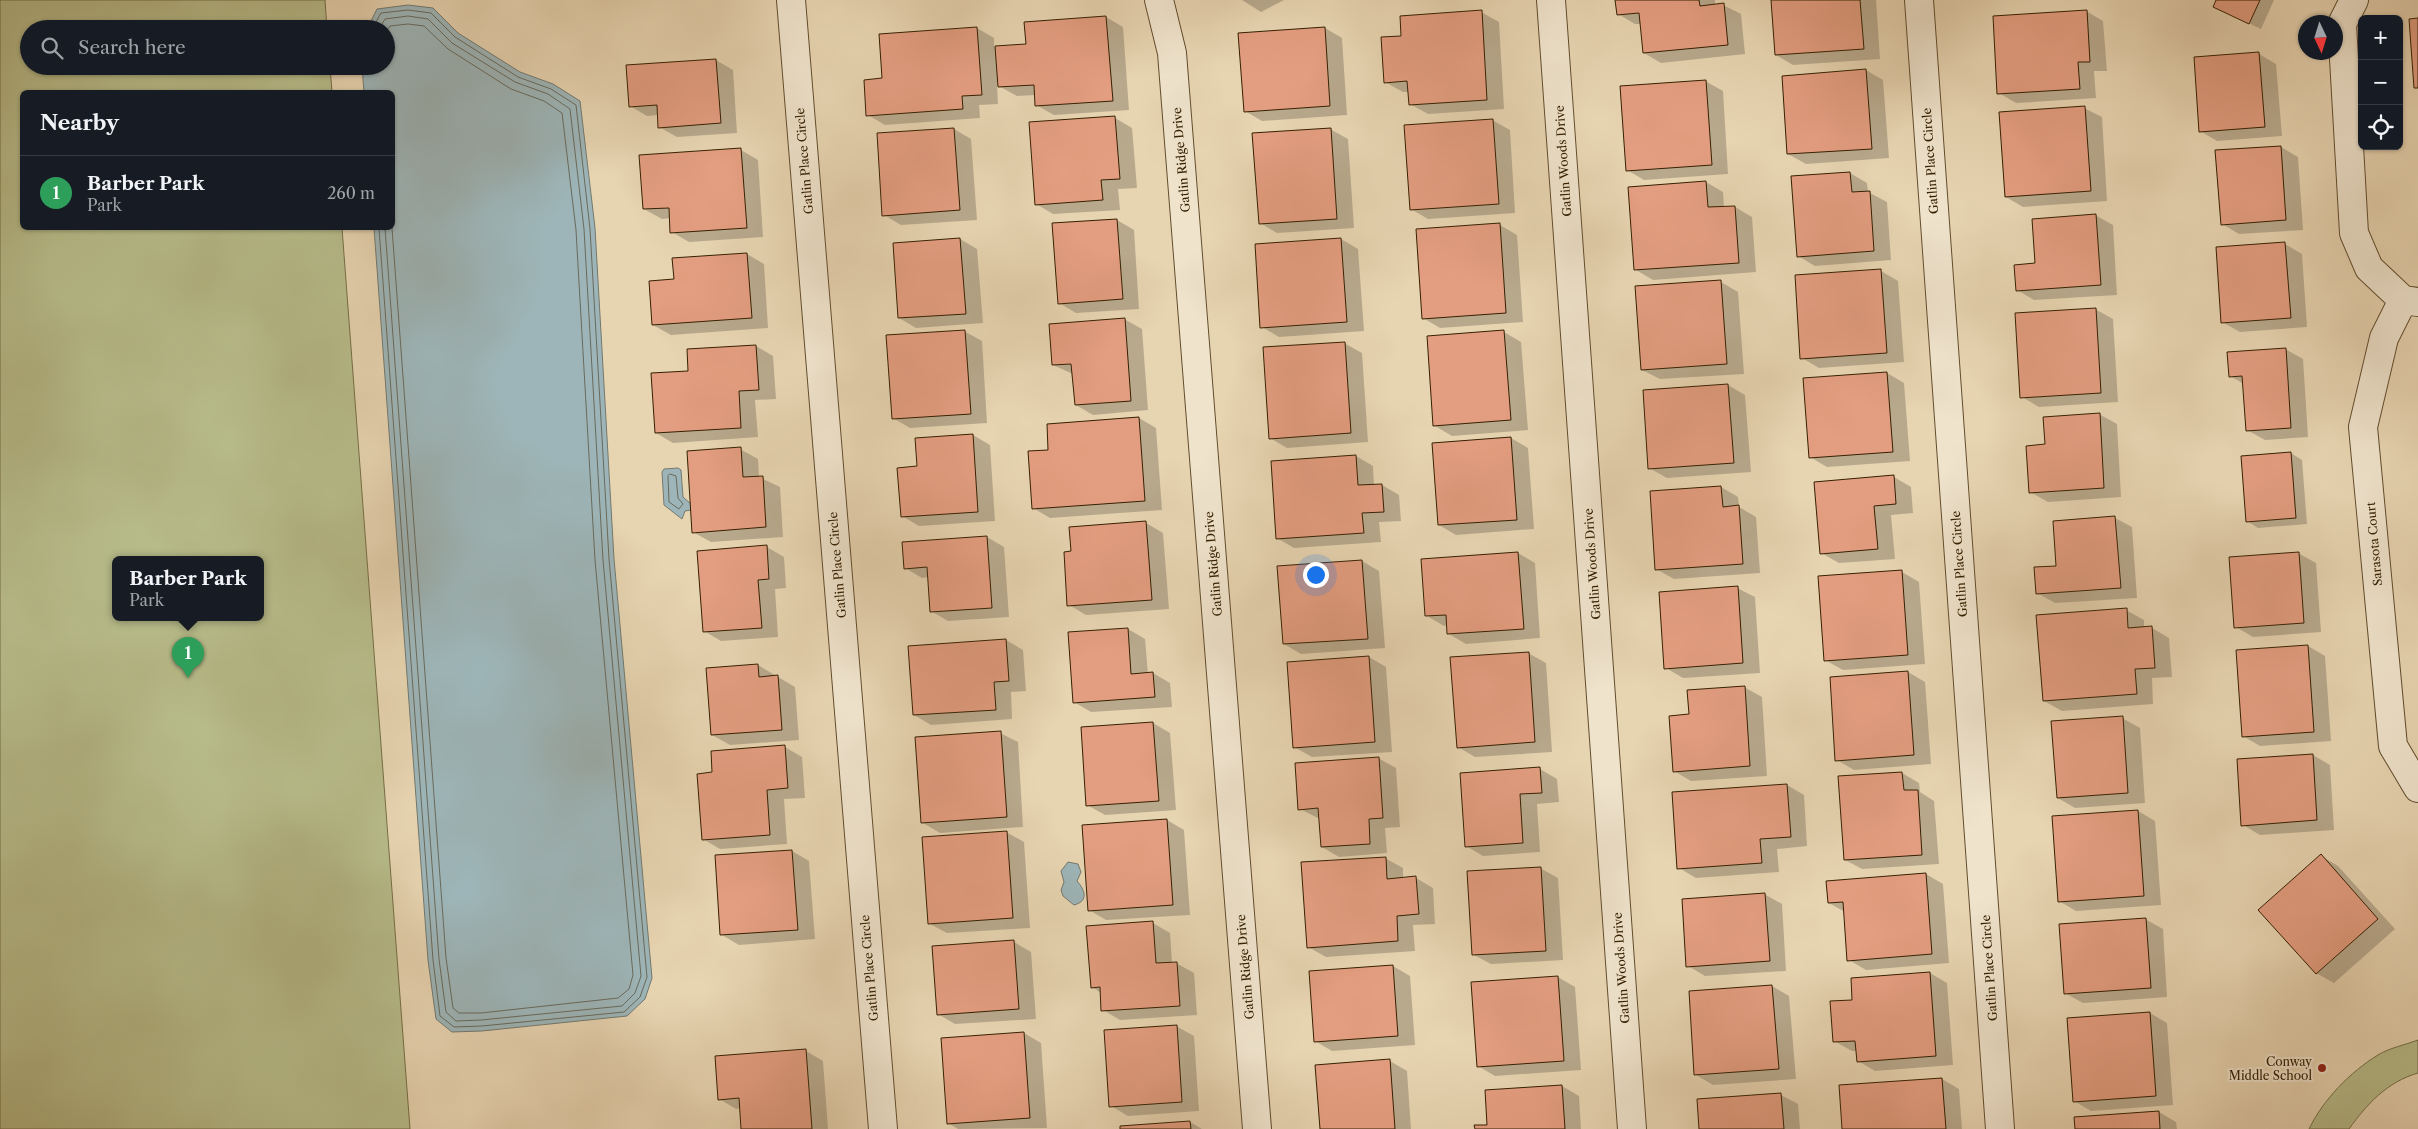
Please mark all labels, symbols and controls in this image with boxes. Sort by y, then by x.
north arrow [2298,15,2343,60]
map controls [2358,15,2403,150]
button: + [2358,15,2403,60]
search box [20,20,395,75]
icon: search [38,34,66,62]
text: Search here [78,36,186,59]
button: − [2358,60,2403,105]
street label: Gatlin Woods Drive [1552,105,1574,217]
button: locate [2358,105,2403,150]
street label: Gatlin Place Circle [792,107,816,215]
street label: Gatlin Ridge Drive [1169,107,1193,213]
street label: Gatlin Place Circle [1919,107,1941,215]
text: Nearby [40,110,119,135]
text: Barber Park [87,172,204,195]
text: 1 [52,183,60,203]
text: 260 m [327,183,375,203]
text: Park [87,195,122,215]
street label: Sarasota Court [2363,501,2385,587]
street label: Gatlin Woods Drive [1581,508,1603,620]
street label: Gatlin Place Circle [1948,510,1970,618]
street label: Gatlin Place Circle [825,511,849,619]
street label: Gatlin Ridge Drive [1201,511,1225,617]
popup [112,556,264,621]
your location [1303,562,1329,588]
text: Barber Park [129,567,247,590]
text: Park [129,590,164,610]
pin: 1 [172,637,204,678]
street label: Gatlin Woods Drive [1610,912,1632,1024]
street label: Gatlin Place Circle [857,914,881,1022]
street label: Gatlin Ridge Drive [1233,914,1257,1020]
street label: Gatlin Place Circle [1978,914,2000,1022]
place label: Conway Middle School [2229,1054,2312,1083]
marker: Conway Middle School [2316,1062,2328,1074]

